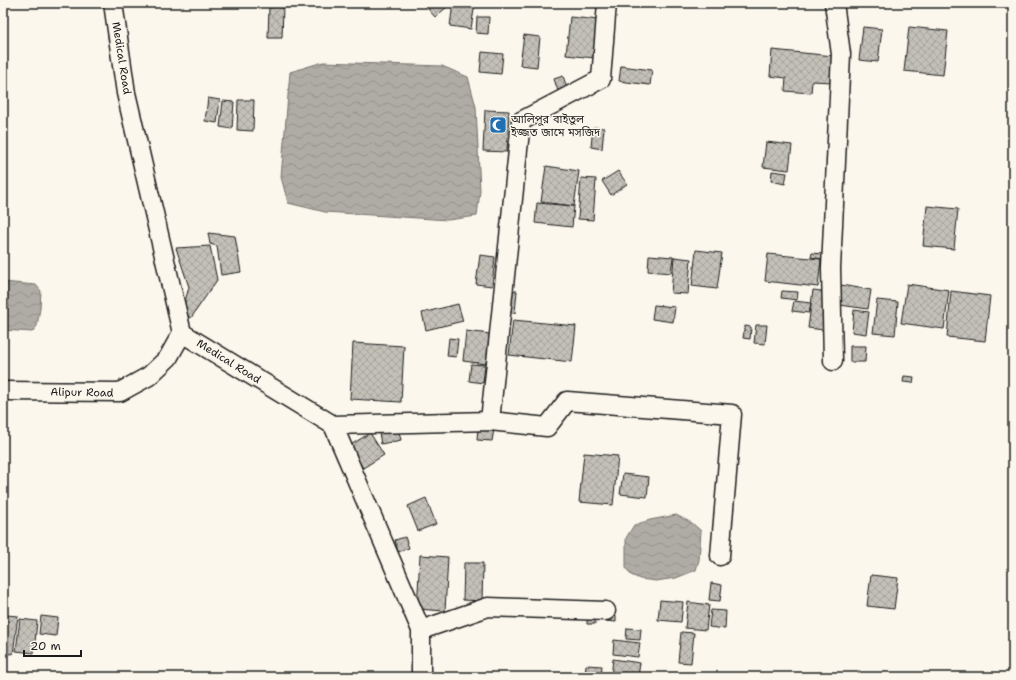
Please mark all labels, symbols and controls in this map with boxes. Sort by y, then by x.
street label: Medical Road [108,21,135,95]
place label: আলিপুর বাইতুল ইজ্জত জামে মসজিদ [510,112,601,140]
mosque icon: আলিপুর বাইতুল ইজ্জত জামে মসজিদ [488,115,508,135]
street label: Medical Road [194,336,264,387]
street label: Alipur Road [50,384,114,401]
scale bar [24,632,81,658]
text: 20 m [30,638,61,654]

